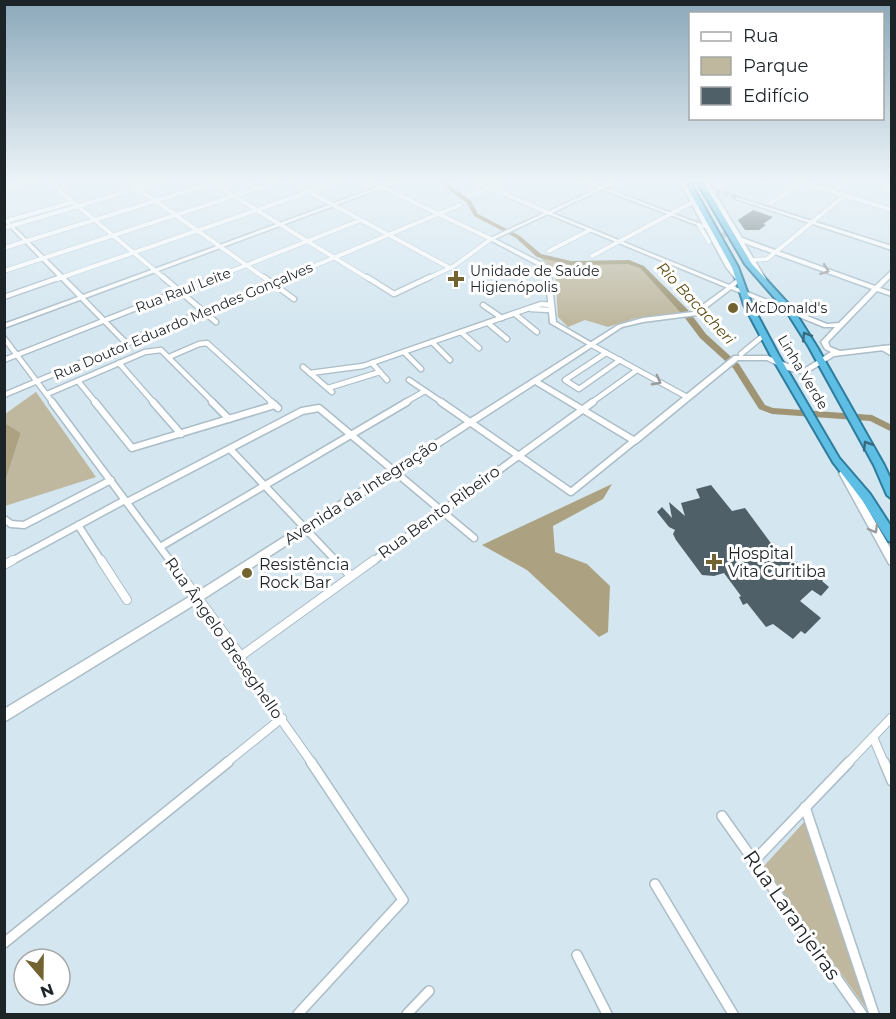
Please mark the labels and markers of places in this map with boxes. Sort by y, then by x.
place label: Unidade de Saúde Higienópolis [470,262,600,296]
marker: Unidade de Saúde Higienópolis [447,270,465,288]
place label: McDonald's [745,299,827,317]
marker: McDonald's [726,301,740,315]
place label: Hospital Vita Curitiba [728,544,826,581]
marker: Hospital Vita Curitiba [705,553,723,571]
place label: Resistência Rock Bar [259,555,349,592]
marker: Resistência Rock Bar [240,566,254,580]

